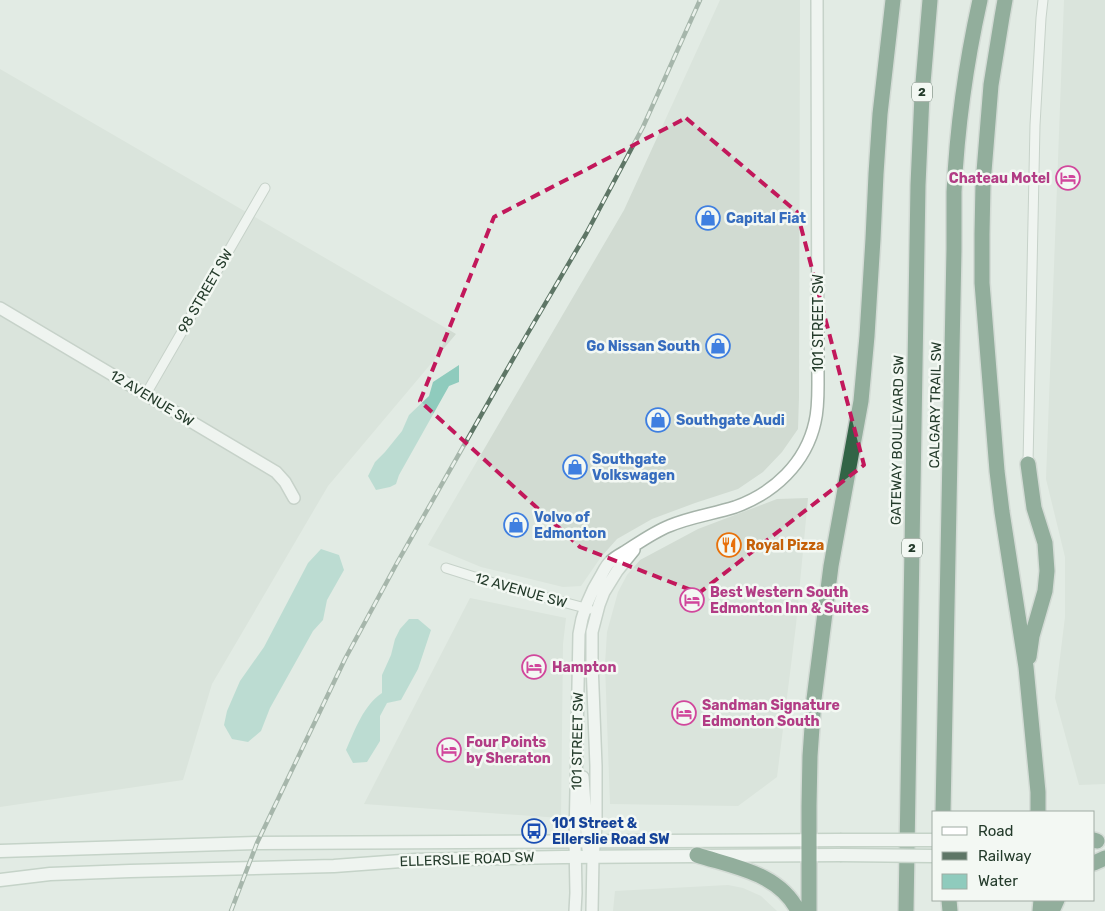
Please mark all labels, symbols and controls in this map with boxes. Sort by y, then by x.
road number: 2 [912,82,932,101]
hotel icon: Chateau Motel [1055,165,1081,191]
place label: Chateau Motel [949,170,1050,187]
shop icon: Capital Fiat [695,205,721,231]
place label: Capital Fiat [726,210,807,227]
street label: 98 STREET SW [174,246,236,336]
street label: 101 STREET SW [810,274,827,372]
shop icon: Go Nissan South [705,333,731,359]
place label: Go Nissan South [586,338,700,355]
street label: CALGARY TRAIL SW [926,341,945,469]
street label: GATEWAY BOULEVARD SW [888,355,907,525]
street label: 12 AVENUE SW [107,367,197,430]
shop icon: Southgate Audi [645,407,671,433]
place label: Southgate Audi [676,412,785,429]
place label: Southgate Volkswagen [592,451,675,484]
shop icon: Southgate Volkswagen [562,454,588,480]
place label: Volvo of Edmonton [534,509,606,542]
shop icon: Volvo of Edmonton [503,512,529,538]
restaurant icon: Royal Pizza [716,532,742,558]
place label: Royal Pizza [746,537,824,554]
road number: 2 [902,538,922,558]
street label: 12 AVENUE SW [473,569,569,612]
place label: Best Western South Edmonton Inn & Suites [710,584,869,617]
hotel icon: Best Western South Edmonton Inn & Suites [679,587,705,613]
hotel icon: Hampton [521,654,547,680]
place label: Hampton [552,659,616,676]
street label: 101 STREET SW [568,692,587,790]
place label: Sandman Signature Edmonton South [702,697,840,730]
hotel icon: Sandman Signature Edmonton South [671,700,697,726]
place label: Four Points by Sheraton [466,734,551,767]
hotel icon: Four Points by Sheraton [436,737,462,763]
legend [932,811,1095,901]
place label: 101 Street & Ellerslie Road SW [552,815,670,848]
bus stop icon: 101 Street & Ellerslie Road SW [521,818,547,844]
text: Road [978,822,1014,840]
text: Railway [978,847,1032,865]
street label: ELLERSLIE ROAD SW [399,849,535,870]
text: Water [978,872,1018,890]

